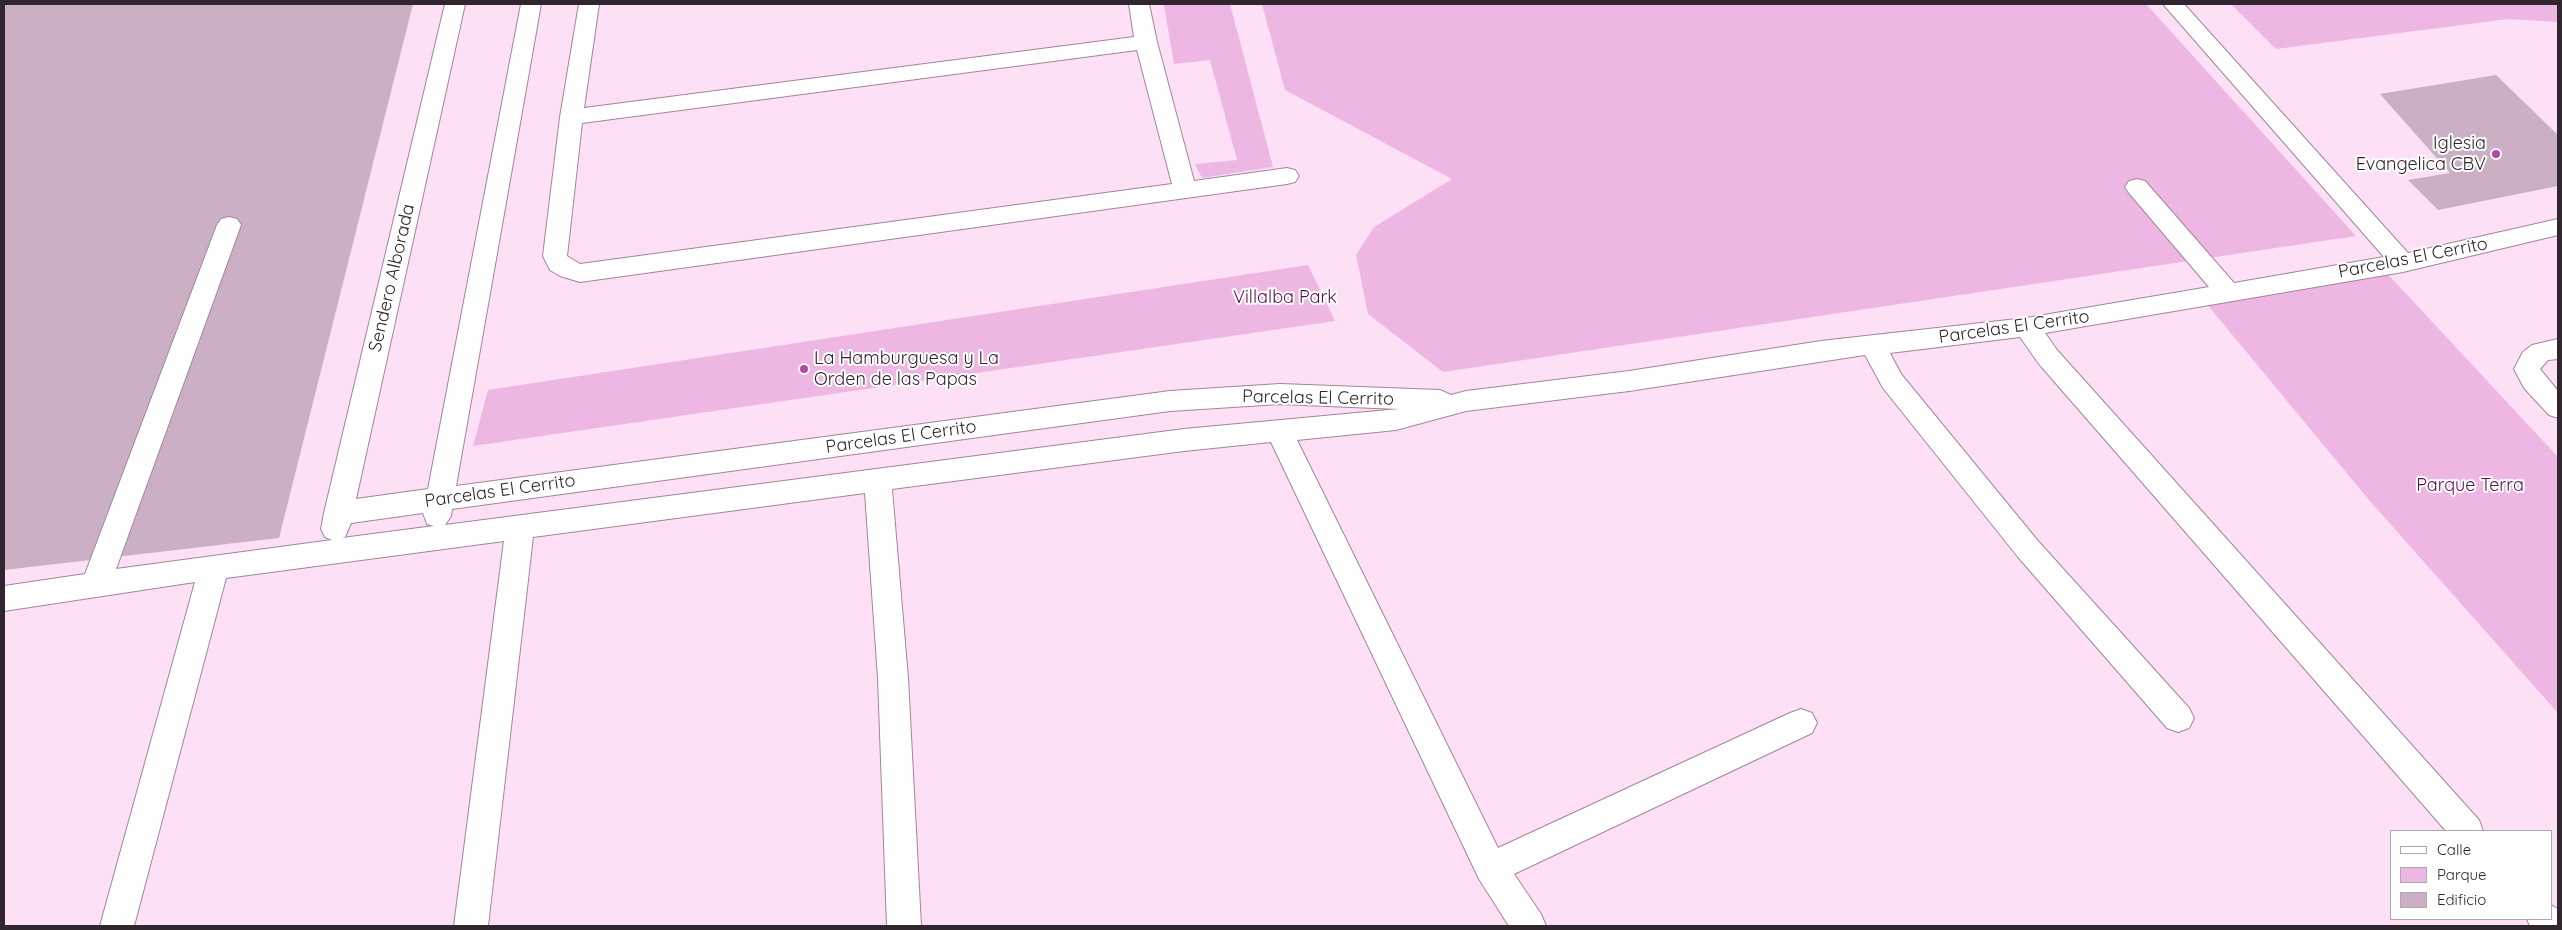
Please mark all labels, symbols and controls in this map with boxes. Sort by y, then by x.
place label: Iglesia Evangelica CBV [2356,133,2486,176]
marker: Iglesia Evangelica CBV [2490,148,2502,160]
street label: Sendero Alborada [364,202,420,354]
street label: Parcelas El Cerrito [2336,233,2490,283]
park label: Villalba Park [1233,287,1337,309]
street label: Parcelas El Cerrito [1937,306,2091,348]
place label: La Hamburguesa y La Orden de las Papas [814,348,999,390]
marker: La Hamburguesa y La Orden de las Papas [798,363,810,375]
street label: Parcelas El Cerrito [1242,386,1394,410]
street label: Parcelas El Cerrito [824,416,978,458]
street label: Parcelas El Cerrito [423,470,577,512]
park label: Parque Terra [2416,475,2524,497]
legend [2390,830,2552,920]
text: Calle [2437,840,2471,859]
text: Parque [2437,865,2487,884]
text: Edificio [2437,890,2486,909]

